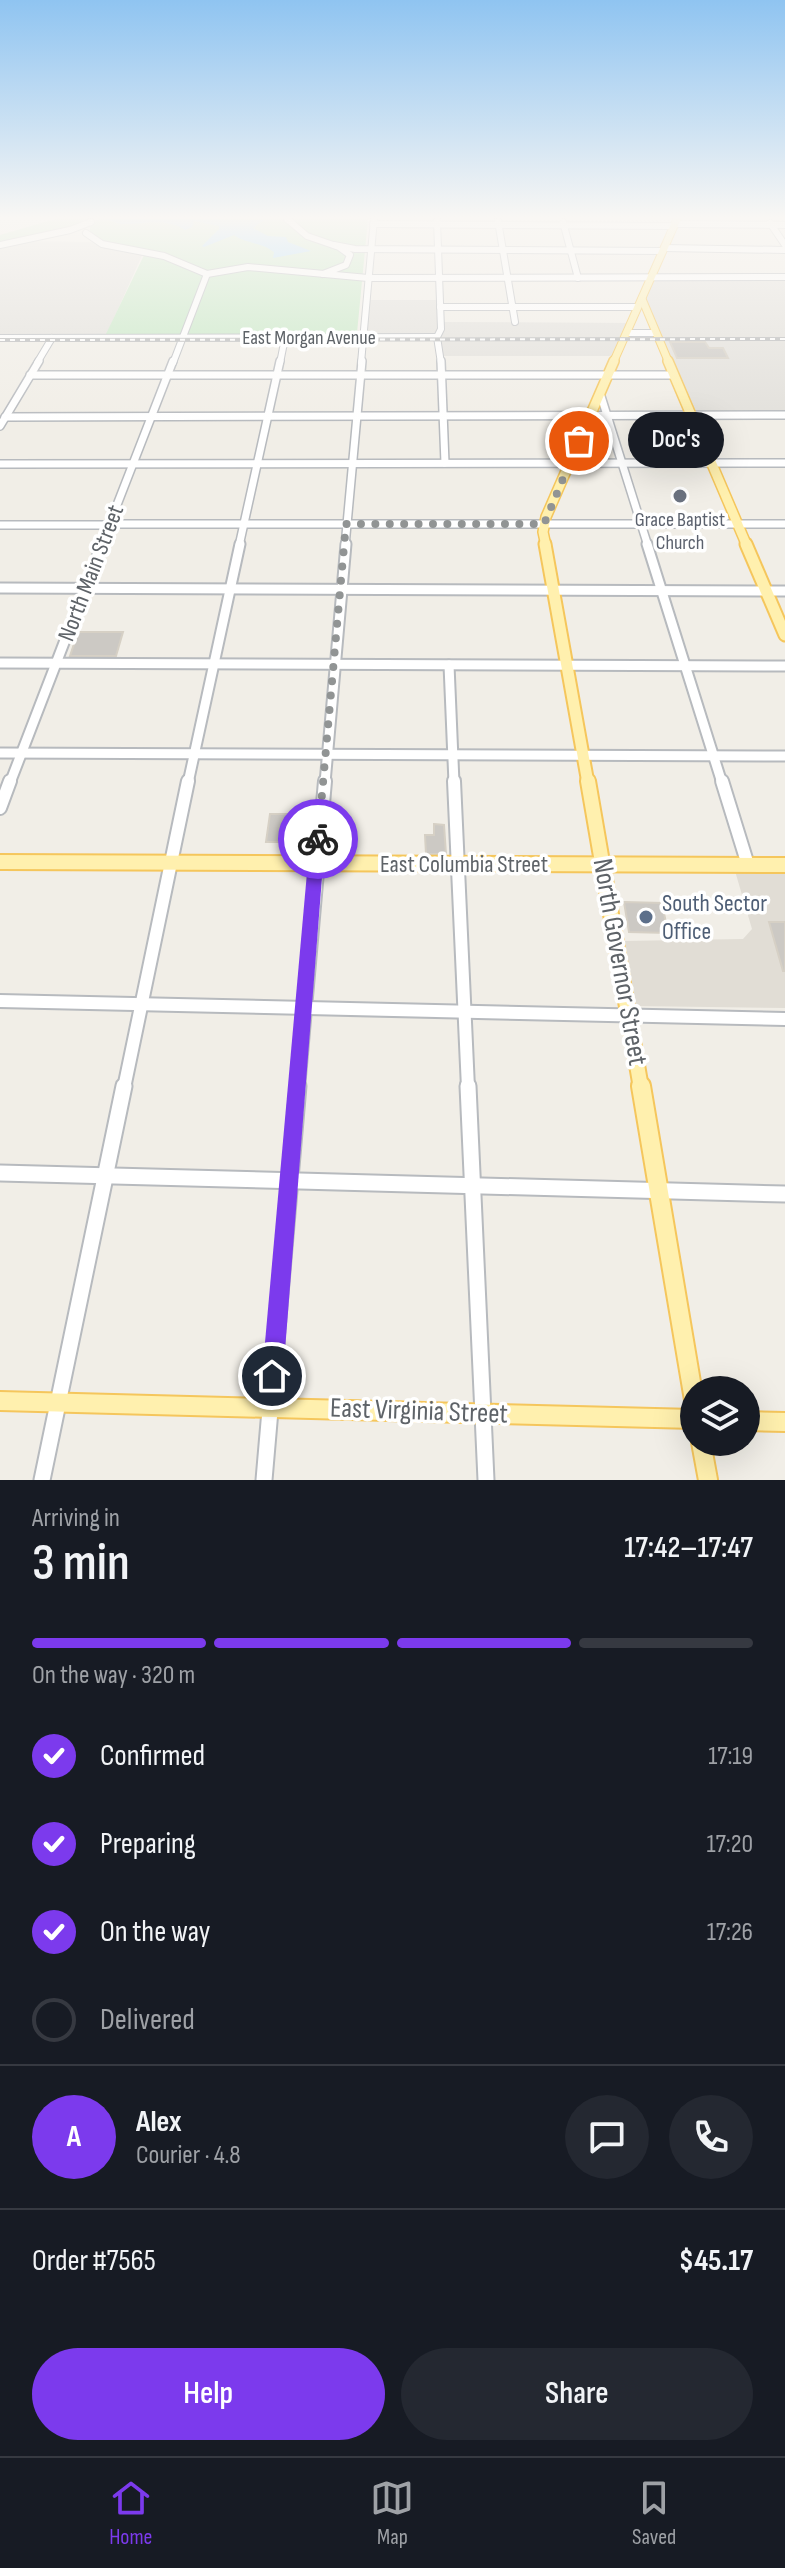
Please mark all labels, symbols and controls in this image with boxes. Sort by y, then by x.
street label: East Morgan Avenue [242,326,376,350]
pin [545,407,613,475]
callout: Doc's [627,413,723,469]
icon: bag [557,419,601,463]
text: Doc's [651,424,701,455]
marker: Grace Baptist Church [671,487,689,505]
street label: North Main Street [52,501,130,645]
place label: Grace Baptist Church [635,508,725,555]
courier [278,799,358,879]
icon: bike [296,817,340,861]
street label: East Columbia Street [380,850,548,879]
street label: North Governor Street [586,856,654,1068]
place label: South Sector Office [662,889,767,946]
marker: South Sector Office [637,908,655,926]
pin [238,1342,306,1410]
icon: home [250,1354,294,1398]
map controls [680,1376,760,1456]
button: layers [680,1376,760,1456]
street label: East Virginia Street [330,1391,508,1431]
text: Arriving in [32,1503,120,1534]
text: 17:42–17:47 [624,1530,753,1566]
text: 3 min [32,1532,130,1595]
text: On the way · 320 m [32,1660,195,1691]
icon: check [32,1734,76,1778]
text: Confirmed [100,1738,205,1774]
text: 17:19 [708,1741,753,1772]
icon: check [32,1822,76,1866]
text: Preparing [100,1826,196,1862]
text: 17:20 [707,1829,753,1860]
icon: check [32,1910,76,1954]
text: On the way [100,1914,210,1950]
text: 17:26 [707,1917,753,1948]
text: Delivered [100,2002,195,2038]
button: chat [565,2095,649,2179]
button: phone [669,2095,753,2179]
text: Alex [136,2104,182,2140]
text: A [67,2119,81,2155]
text: Courier · 4.8 [136,2140,241,2171]
text: Order #7565 [32,2243,156,2279]
text: $45.17 [679,2243,753,2279]
button: Help [32,2348,385,2440]
button: Share [401,2348,753,2440]
tab: Home [109,2476,153,2551]
tab: Map [370,2476,414,2551]
tab: Saved [632,2476,676,2551]

